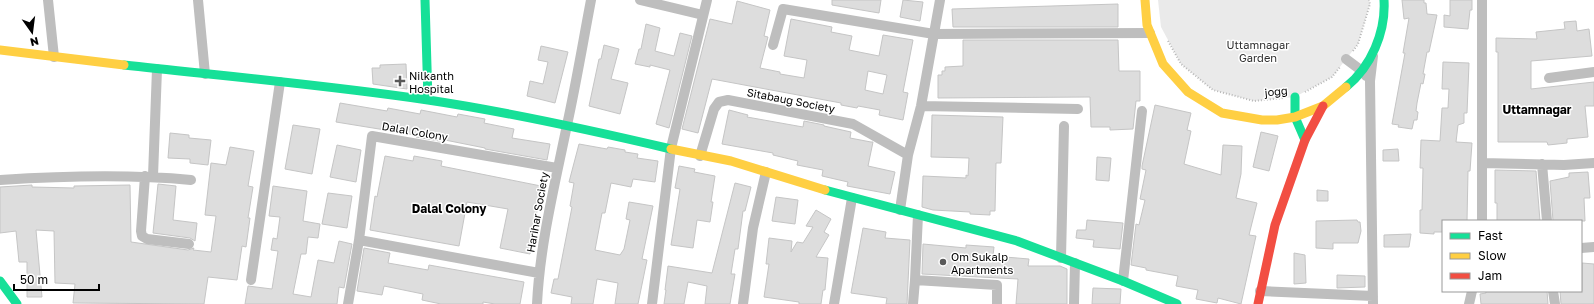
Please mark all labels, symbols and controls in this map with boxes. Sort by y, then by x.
north arrow [12,12,52,52]
text: N [29,35,40,50]
park label: Uttamnagar Garden [1227,38,1290,64]
place label: Nilkanth Hospital [409,69,454,95]
marker: Nilkanth Hospital [394,75,406,87]
street label: jogg [1263,83,1288,99]
street label: Sitabaug Society [746,85,836,115]
district label: Uttamnagar [1503,102,1572,117]
street label: Dalal Colony [381,119,449,143]
street label: Harihar Society [524,171,550,253]
district label: Dalal Colony [412,201,487,216]
legend [1442,220,1582,292]
text: Fast [1478,228,1503,243]
text: Slow [1478,248,1506,263]
place label: Om Sukalp Apartments [951,250,1013,276]
marker: Om Sukalp Apartments [938,257,948,267]
scale bar [14,266,99,292]
text: Jam [1478,268,1502,283]
text: 50 m [20,272,48,287]

